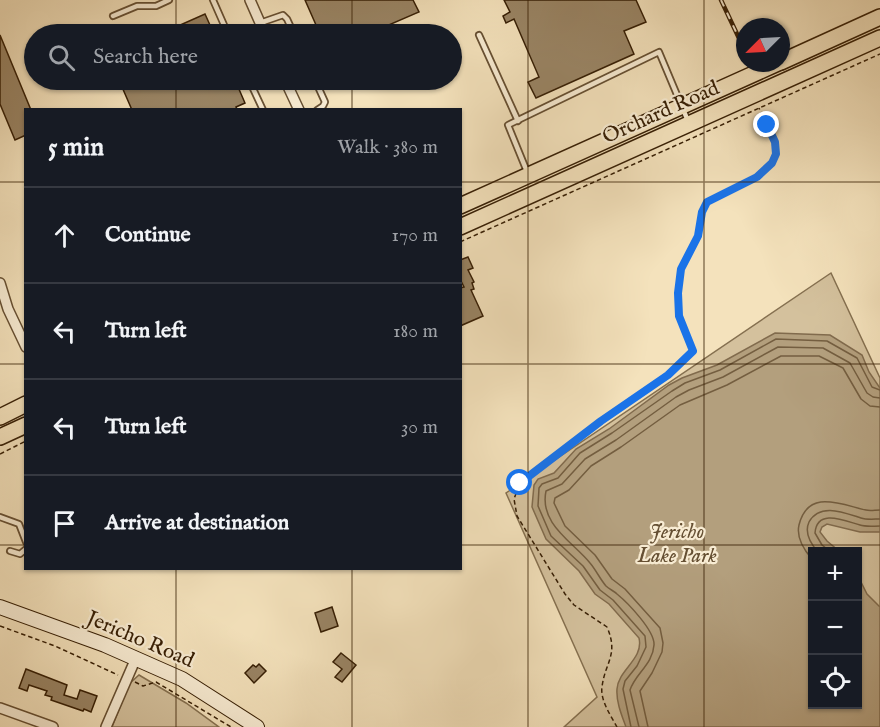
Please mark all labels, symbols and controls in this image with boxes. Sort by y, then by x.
north arrow [736,18,790,72]
search box [24,24,462,90]
icon: search [45,41,78,74]
text: Search here [93,43,198,71]
street label: Orchard Road [598,75,724,151]
route end [753,111,779,137]
text: 5 min [48,131,104,164]
text: Walk · 380 m [337,135,438,160]
icon: ahead [48,219,81,252]
text: Continue [105,221,191,249]
text: 170 m [392,223,438,248]
icon: left [48,315,81,348]
text: Turn left [105,317,187,345]
text: 180 m [393,319,438,344]
icon: left [48,411,81,444]
text: Turn left [105,413,187,441]
text: 30 m [401,415,438,440]
route start [506,469,532,495]
icon: arrive [48,507,81,540]
text: Arrive at destination [105,509,289,537]
park label: Jericho Lake Park [636,519,717,570]
map controls [808,547,862,709]
button: + [808,547,862,601]
button: − [808,601,862,655]
street label: Jericho Road [80,604,199,675]
button: locate [808,655,862,709]

